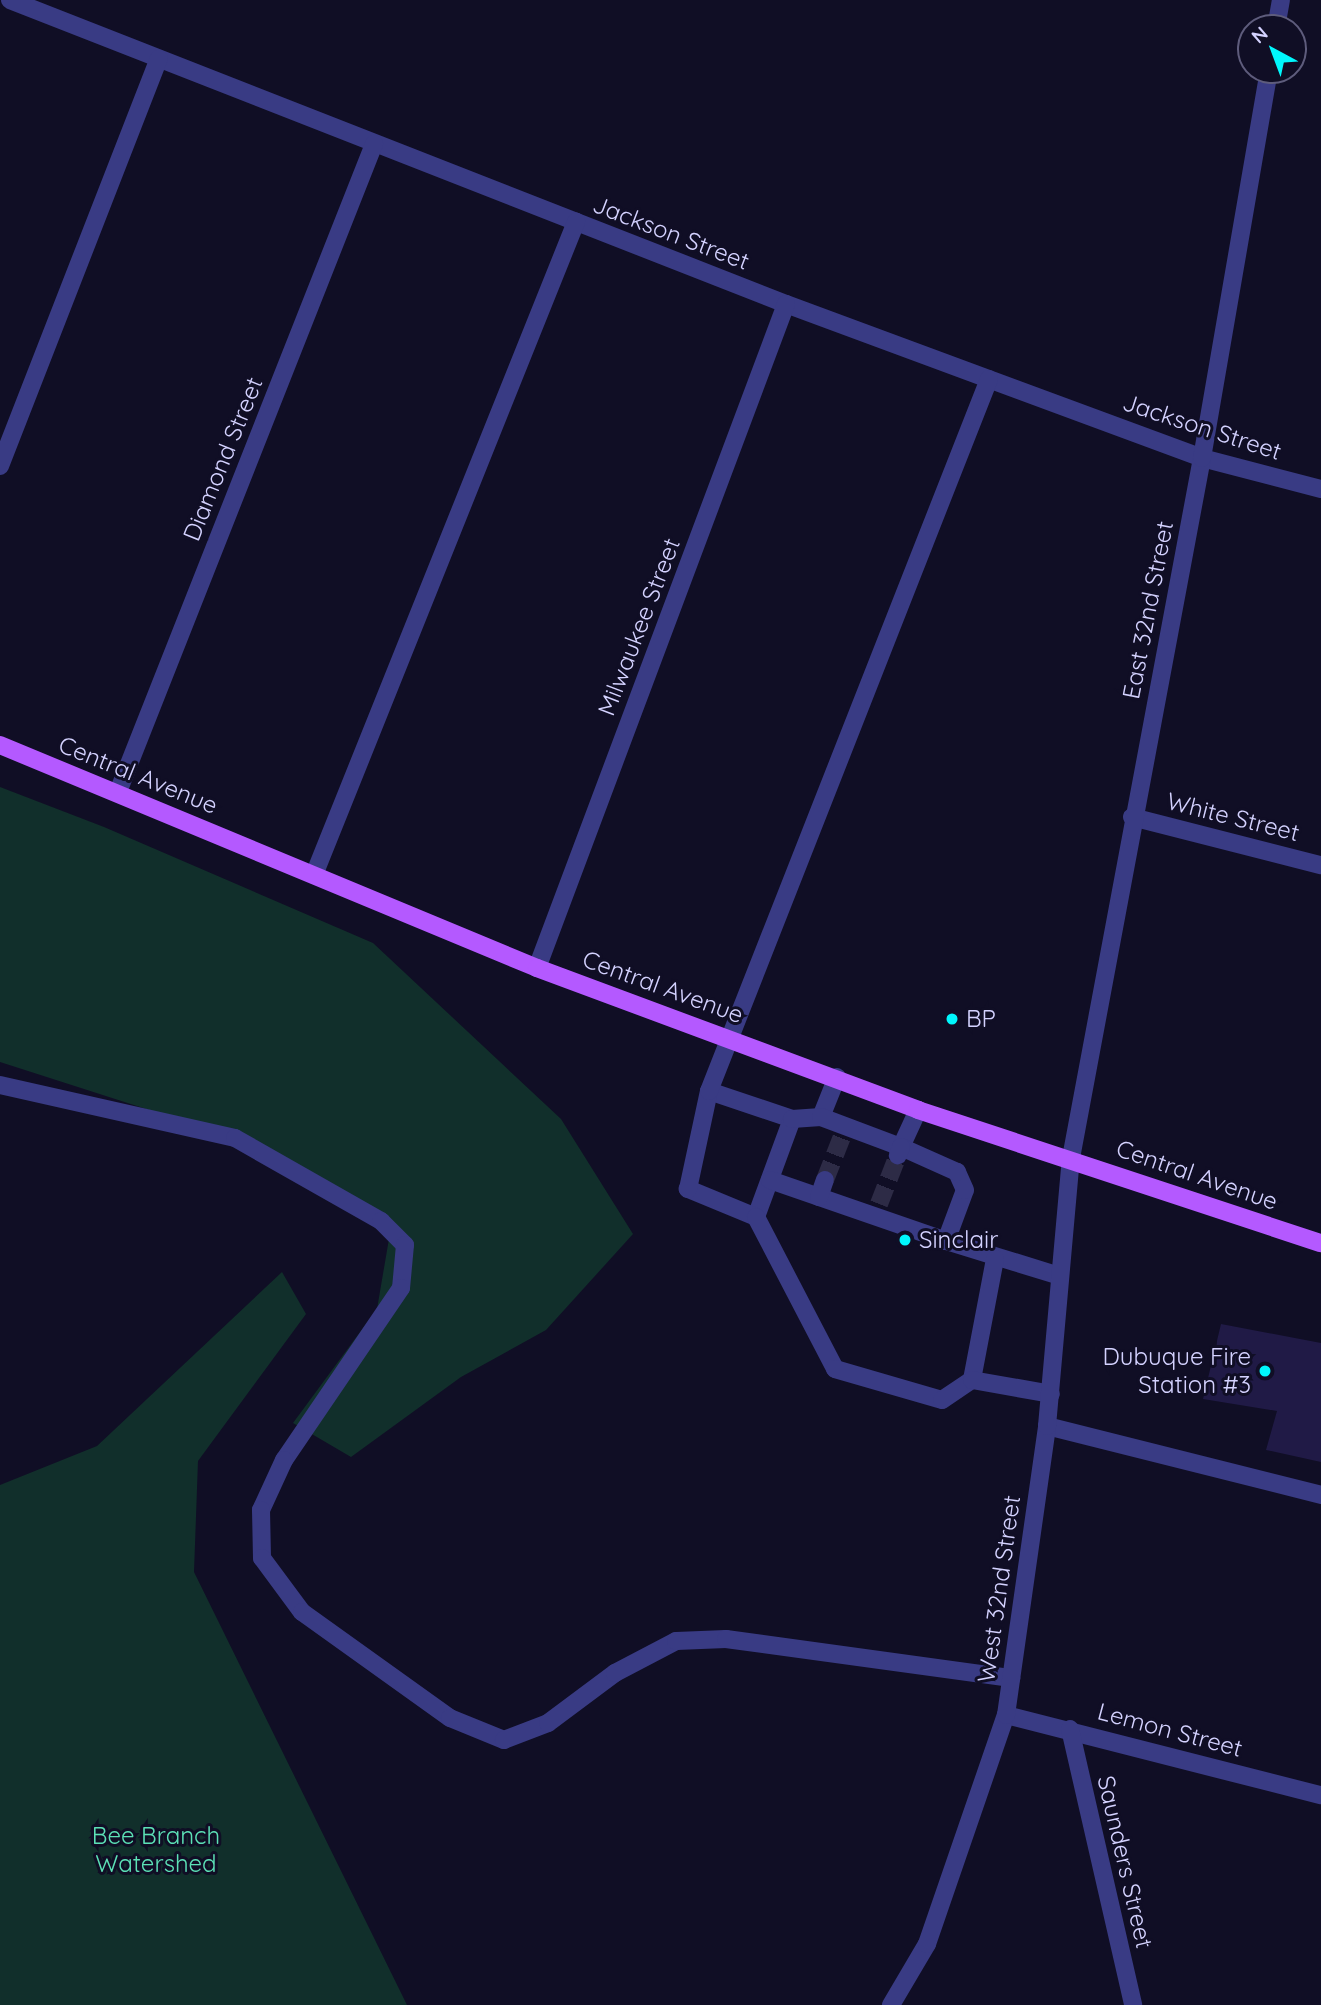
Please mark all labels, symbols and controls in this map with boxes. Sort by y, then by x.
north arrow [1237,14,1307,84]
text: N [1246,21,1273,48]
street label: Jackson Street [589,190,753,276]
street label: Diamond Street [177,373,269,545]
street label: Jackson Street [1119,388,1285,466]
street label: East 32nd Street [1117,519,1179,701]
street label: Milwaukee Street [592,534,686,720]
street label: Central Avenue [54,730,222,820]
street label: White Street [1164,787,1302,847]
street label: Central Avenue [579,945,747,1029]
place label: BP [966,1005,996,1033]
marker: BP [944,1011,960,1027]
street label: Central Avenue [1112,1134,1282,1216]
place label: Sinclair [919,1226,998,1254]
marker: Sinclair [897,1232,913,1248]
place label: Dubuque Fire Station #3 [1103,1343,1251,1399]
marker: Dubuque Fire Station #3 [1257,1363,1273,1379]
street label: West 32nd Street [972,1494,1026,1684]
street label: Lemon Street [1094,1697,1246,1763]
street label: Saunders Street [1091,1773,1159,1951]
park label: Bee Branch Watershed [92,1822,220,1878]

